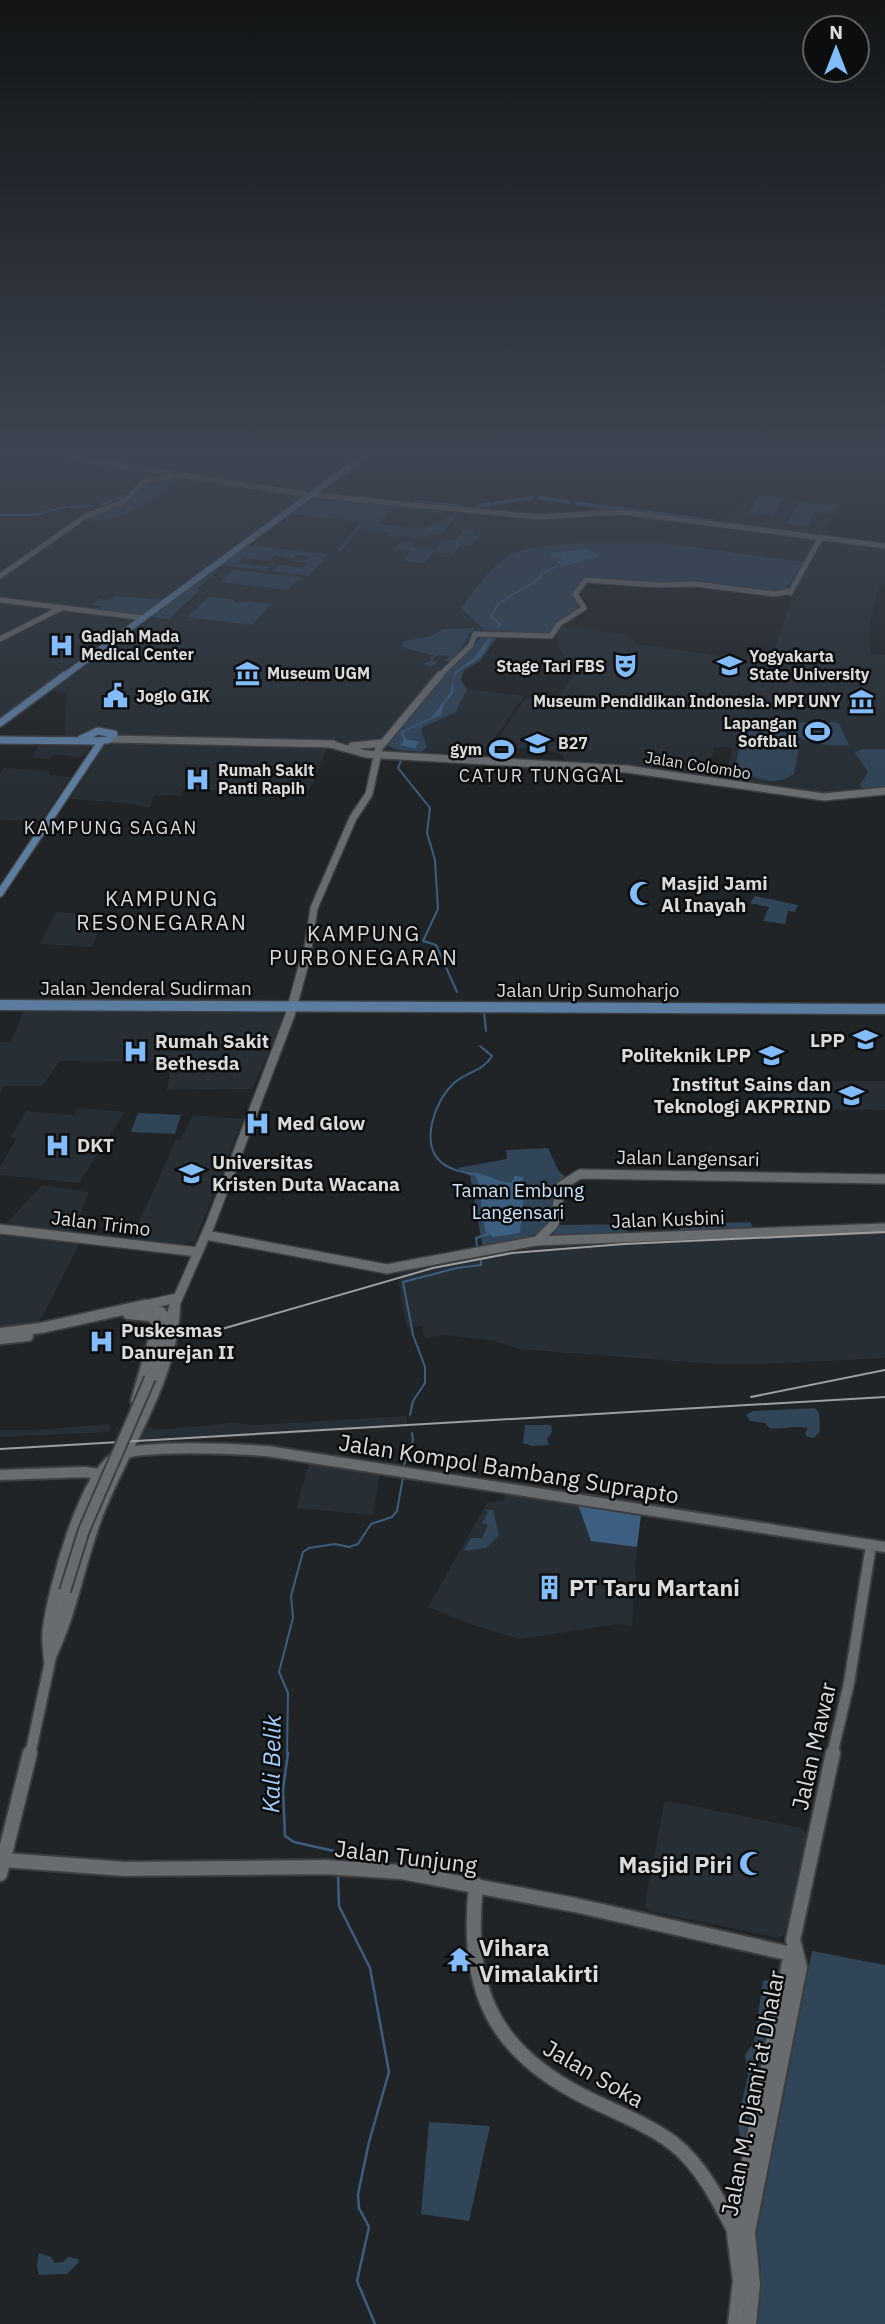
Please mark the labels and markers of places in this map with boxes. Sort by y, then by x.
place label: Gadjah Mada Medical Center [81,626,194,664]
hospital icon: Gadjah Mada Medical Center [47,631,75,659]
place label: Yogyakarta State University [749,646,870,684]
school or university icon: Yogyakarta State University [715,651,743,679]
theatre icon: Stage Tari FBS [611,652,639,680]
place label: Stage Tari FBS [496,656,605,676]
museum icon: Museum UGM [233,659,261,687]
place label: Museum UGM [267,663,370,683]
public building icon: Joglo GIK [102,682,130,710]
place label: Joglo GIK [136,686,210,706]
museum icon: Museum Pendidikan Indonesia. MPI UNY [847,687,875,715]
place label: Museum Pendidikan Indonesia. MPI UNY [533,691,842,711]
place label: Lapangan Softball [724,713,797,751]
sports icon: Lapangan Softball [803,718,831,746]
school or university icon: B27 [524,729,552,757]
place label: B27 [558,733,588,753]
sports icon: gym [488,735,516,763]
place label: gym [450,739,482,759]
place label: Rumah Sakit Panti Rapih [218,760,314,798]
hospital icon: Rumah Sakit Panti Rapih [184,765,212,793]
place label: Masjid Jami Al Inayah [661,871,768,917]
mosque icon: Masjid Jami Al Inayah [627,880,655,908]
school or university icon: LPP [851,1026,879,1054]
place label: LPP [810,1028,845,1052]
place label: Rumah Sakit Bethesda [155,1029,269,1075]
hospital icon: Rumah Sakit Bethesda [121,1038,149,1066]
school or university icon: Politeknik LPP [757,1041,785,1069]
place label: Politeknik LPP [621,1043,751,1067]
place label: Institut Sains dan Teknologi AKPRIND [654,1072,831,1118]
school or university icon: Institut Sains dan Teknologi AKPRIND [837,1081,865,1109]
hospital icon: Med Glow [243,1109,271,1137]
place label: Med Glow [277,1111,365,1135]
hospital icon: DKT [43,1131,71,1159]
place label: DKT [77,1133,114,1157]
place label: Universitas Kristen Duta Wacana [212,1150,400,1196]
school or university icon: Universitas Kristen Duta Wacana [178,1159,206,1187]
place label: Puskesmas Danurejan II [121,1318,234,1364]
hospital icon: Puskesmas Danurejan II [87,1327,115,1355]
place label: PT Taru Martani [569,1572,740,1602]
building icon: PT Taru Martani [535,1573,563,1601]
place label: Masjid Piri [618,1849,732,1879]
mosque icon: Masjid Piri [738,1850,766,1878]
place label: Vihara Vimalakirti [479,1932,599,1988]
temple icon: Vihara Vimalakirti [445,1946,473,1974]

